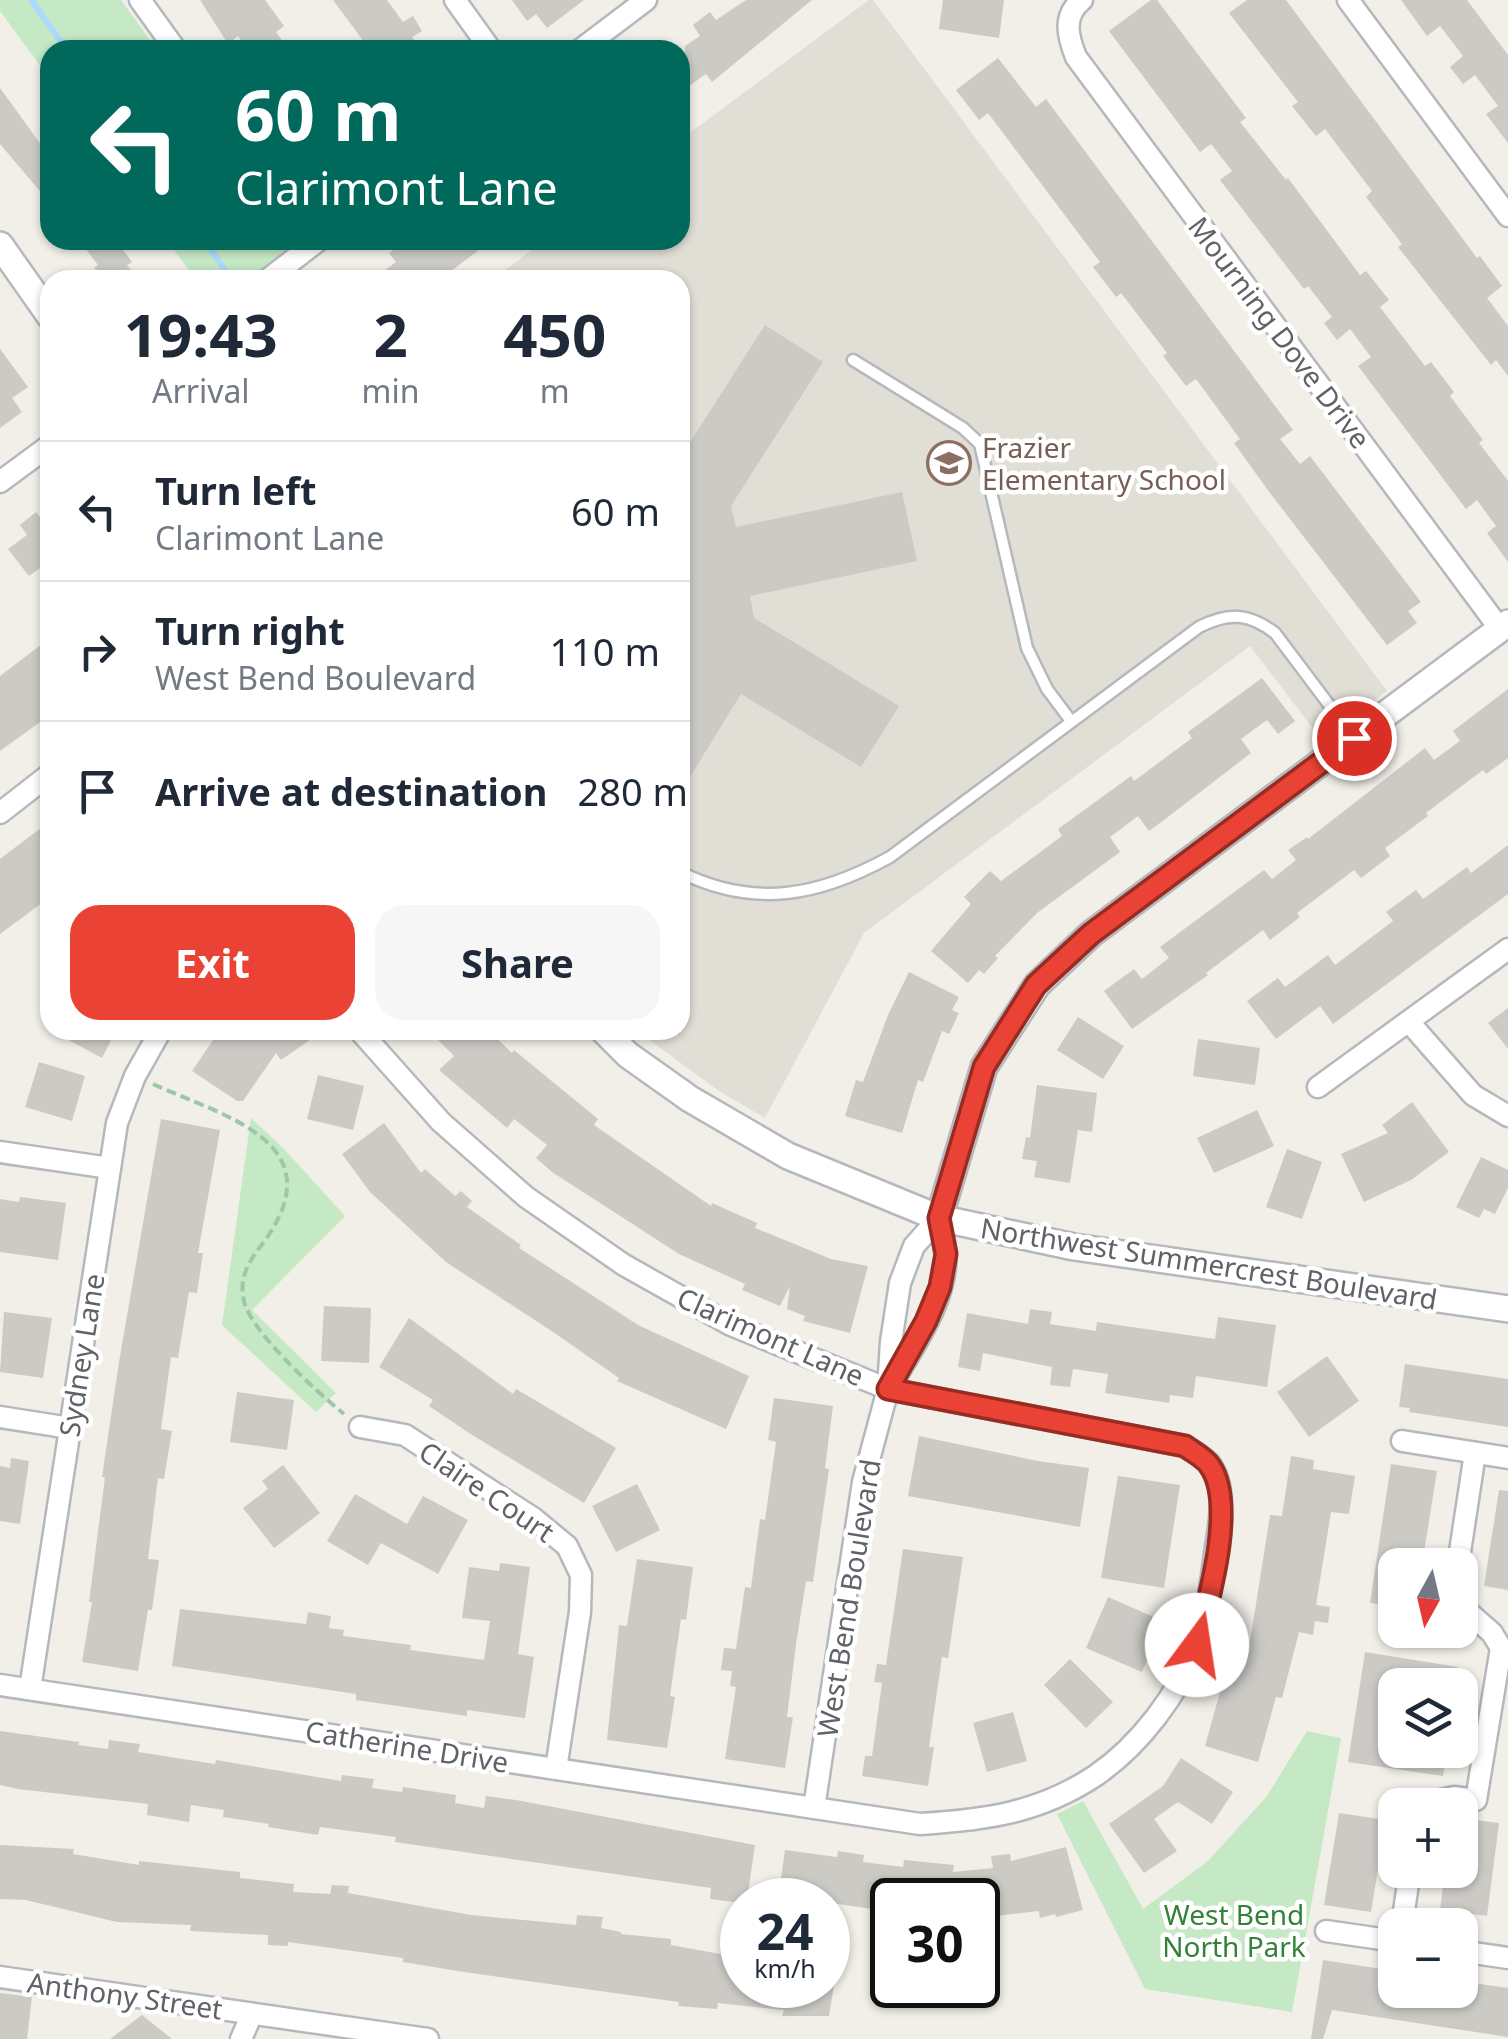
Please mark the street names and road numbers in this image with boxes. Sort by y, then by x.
street label: Mourning Dove Drive [1180,208,1380,456]
street label: Northwest Summercrest Boulevard [978,1208,1440,1318]
street label: Sydney Lane [49,1271,113,1439]
street label: Clarimont Lane [672,1278,870,1394]
street label: Claire Court [412,1432,562,1550]
street label: West Bend Boulevard [807,1456,889,1740]
street label: Catherine Drive [303,1711,511,1781]
street label: Anthony Street [25,1963,225,2027]

